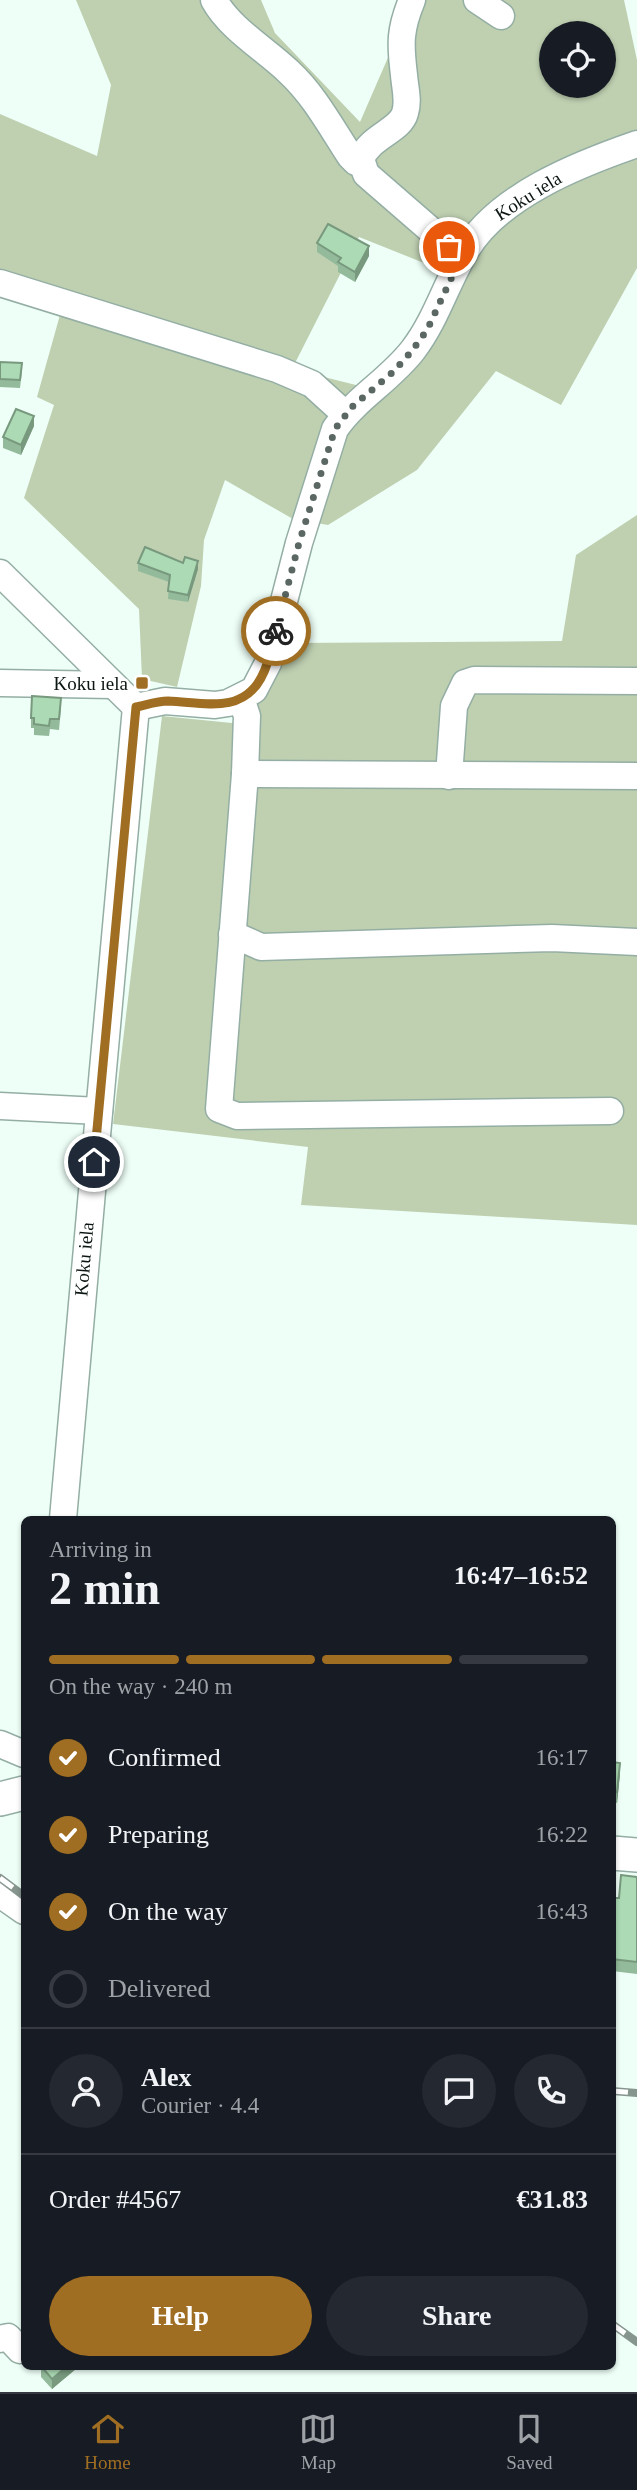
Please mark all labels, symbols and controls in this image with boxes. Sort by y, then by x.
map controls [539,21,616,98]
button: locate [539,21,616,98]
street label: Koku iela [491,167,566,225]
pin [419,217,479,277]
icon: bag [430,228,468,266]
courier [241,596,311,666]
icon: bike [257,612,295,650]
place label: Koku iela [54,673,129,694]
marker: Koku iela [134,675,150,691]
pin [64,1132,124,1192]
icon: home [75,1143,113,1181]
street label: Koku iela [70,1220,98,1297]
text: Arriving in [49,1537,152,1562]
text: 16:47–16:52 [454,1561,588,1590]
text: 2 min [49,1563,160,1614]
text: On the way · 240 m [49,1674,232,1699]
icon: check [49,1739,87,1777]
text: Confirmed [108,1743,221,1772]
text: 16:17 [536,1745,588,1770]
icon: check [49,1816,87,1854]
text: Preparing [108,1820,209,1849]
text: 16:22 [536,1822,588,1847]
icon: check [49,1893,87,1931]
text: On the way [108,1897,228,1926]
text: 16:43 [536,1899,588,1924]
text: Delivered [108,1974,211,2003]
button: person [49,2054,123,2128]
button: chat [422,2054,496,2128]
button: phone [514,2054,588,2128]
text: Alex [141,2063,192,2092]
text: Courier · 4.4 [141,2093,259,2118]
text: Order #4567 [49,2185,181,2214]
text: €31.83 [517,2185,588,2214]
button: Help [49,2276,312,2356]
button: Share [326,2276,588,2356]
tab: Home [84,2410,131,2474]
tab: Map [299,2410,337,2474]
tab: Saved [506,2410,553,2474]

